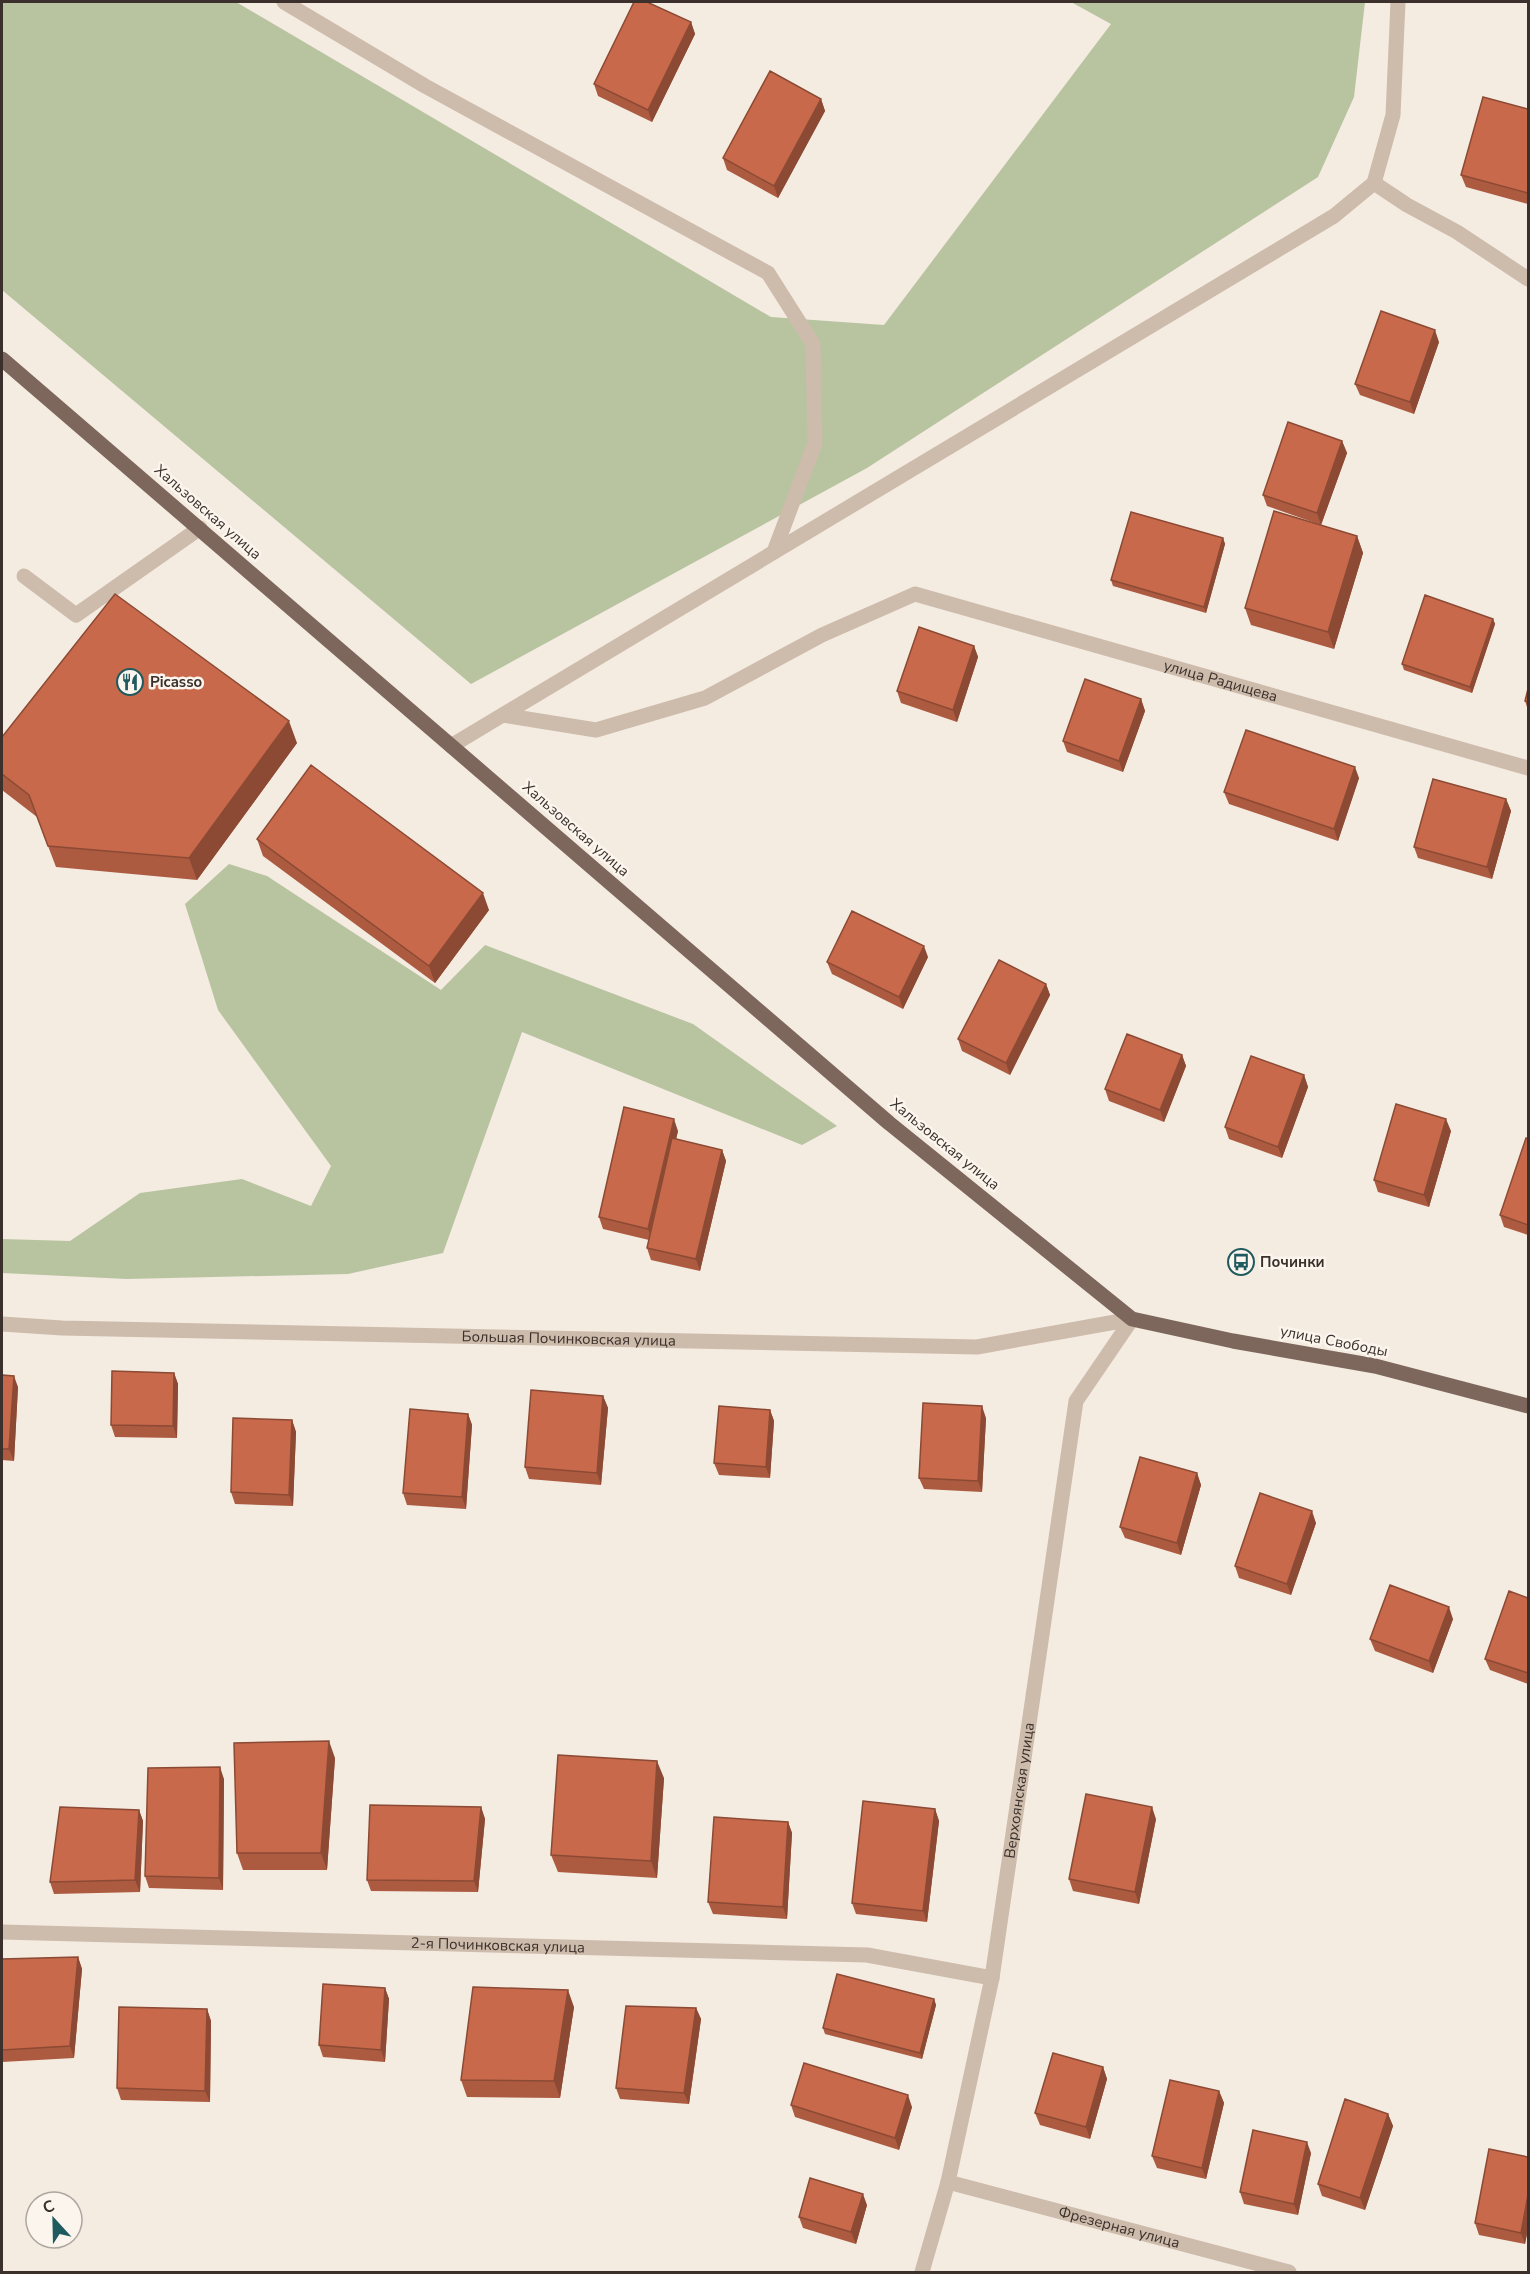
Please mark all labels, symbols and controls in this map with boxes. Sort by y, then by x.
street label: Хальзовская улица [150,460,266,564]
street label: улица Радищева [1161,655,1280,706]
restaurant icon: Picasso [115,667,145,697]
place label: Picasso [150,672,202,692]
street label: Хальзовская улица [518,777,634,881]
street label: Хальзовская улица [886,1094,1004,1194]
bus stop icon: Починки [1226,1247,1256,1277]
place label: Починки [1260,1252,1325,1272]
street label: улица Свободы [1278,1321,1390,1361]
street label: Большая Починковская улица [461,1326,676,1351]
street label: Верхоянская улица [1000,1721,1039,1860]
street label: 2-я Починковская улица [410,1933,585,1958]
north arrow [24,2190,84,2250]
text: С [40,2195,58,2219]
street label: Фрезерная улица [1056,2202,1182,2253]

